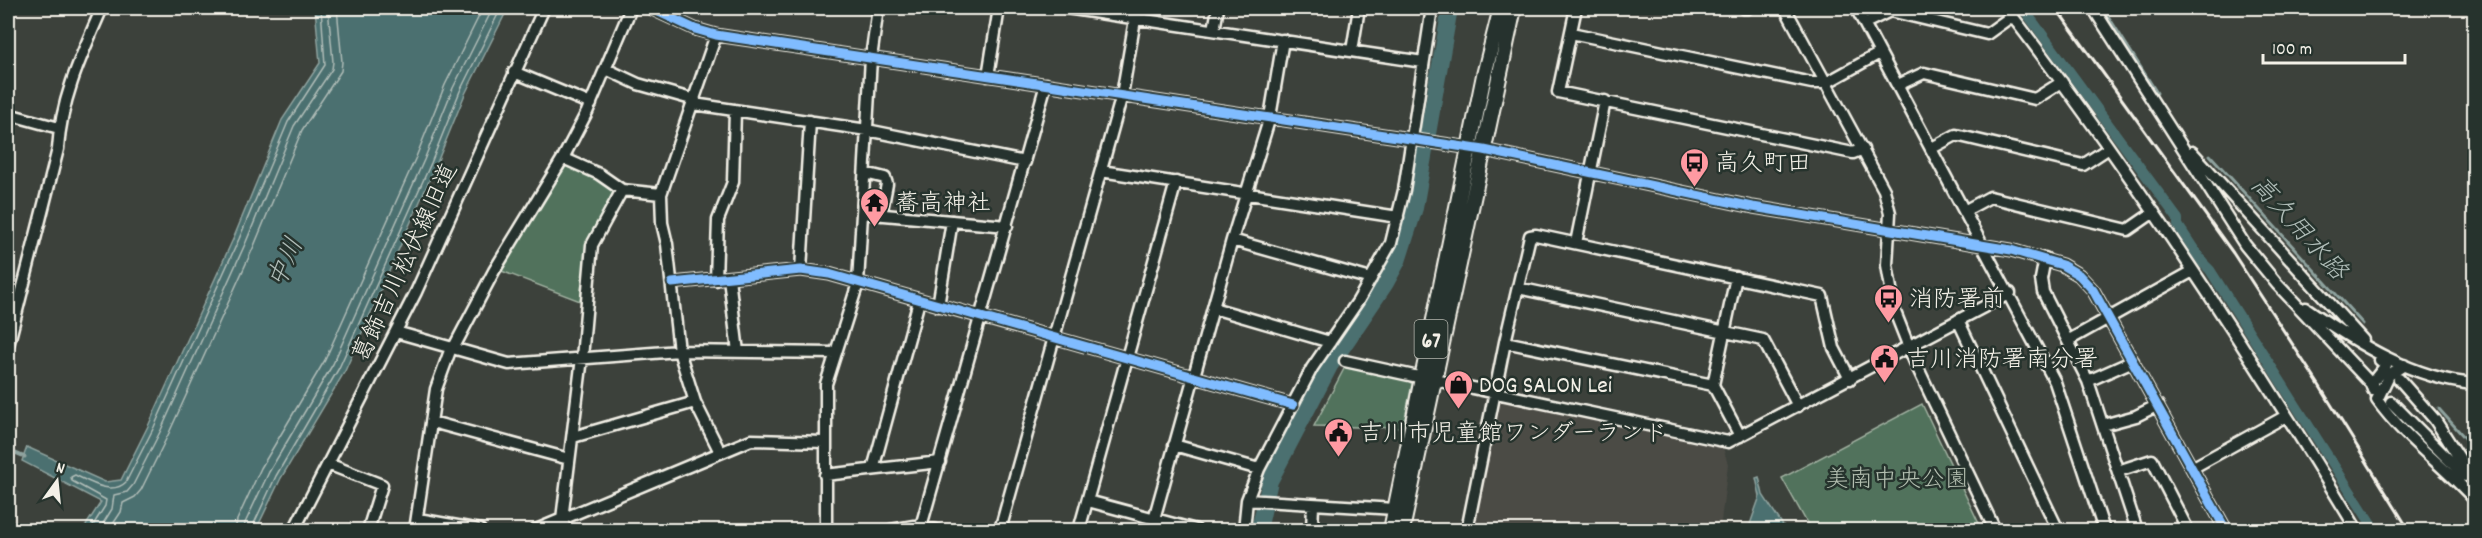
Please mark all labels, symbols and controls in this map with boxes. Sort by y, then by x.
scale bar [2263,27,2406,65]
text: 100 m [2272,38,2312,63]
bus stop icon: 高久町田 [1678,146,1710,188]
place label: 高久町田 [1715,148,1811,182]
street label: 葛飾吉川松伏線旧道 [346,158,468,368]
water label: 高久用水路 [2240,169,2356,292]
temple icon: 蕎高神社 [858,186,890,228]
place label: 蕎高神社 [895,188,991,222]
water label: 中川 [260,232,315,295]
bus stop icon: 消防署前 [1872,282,1904,324]
place label: 消防署前 [1909,284,2005,318]
road number: 67 [1414,320,1448,358]
public building icon: 吉川消防署南分署 [1869,342,1901,384]
place label: 吉川消防署南分署 [1906,344,2098,378]
shop icon: DOG SALON Lei [1442,368,1474,410]
place label: DOG SALON Lei [1479,370,1612,404]
public building icon: 吉川市児童館ワンダーランド [1322,416,1354,458]
place label: 吉川市児童館ワンダーランド [1359,418,1668,452]
north arrow [27,451,87,511]
text: N [53,457,67,481]
park label: 美南中央公園 [1825,464,1969,498]

